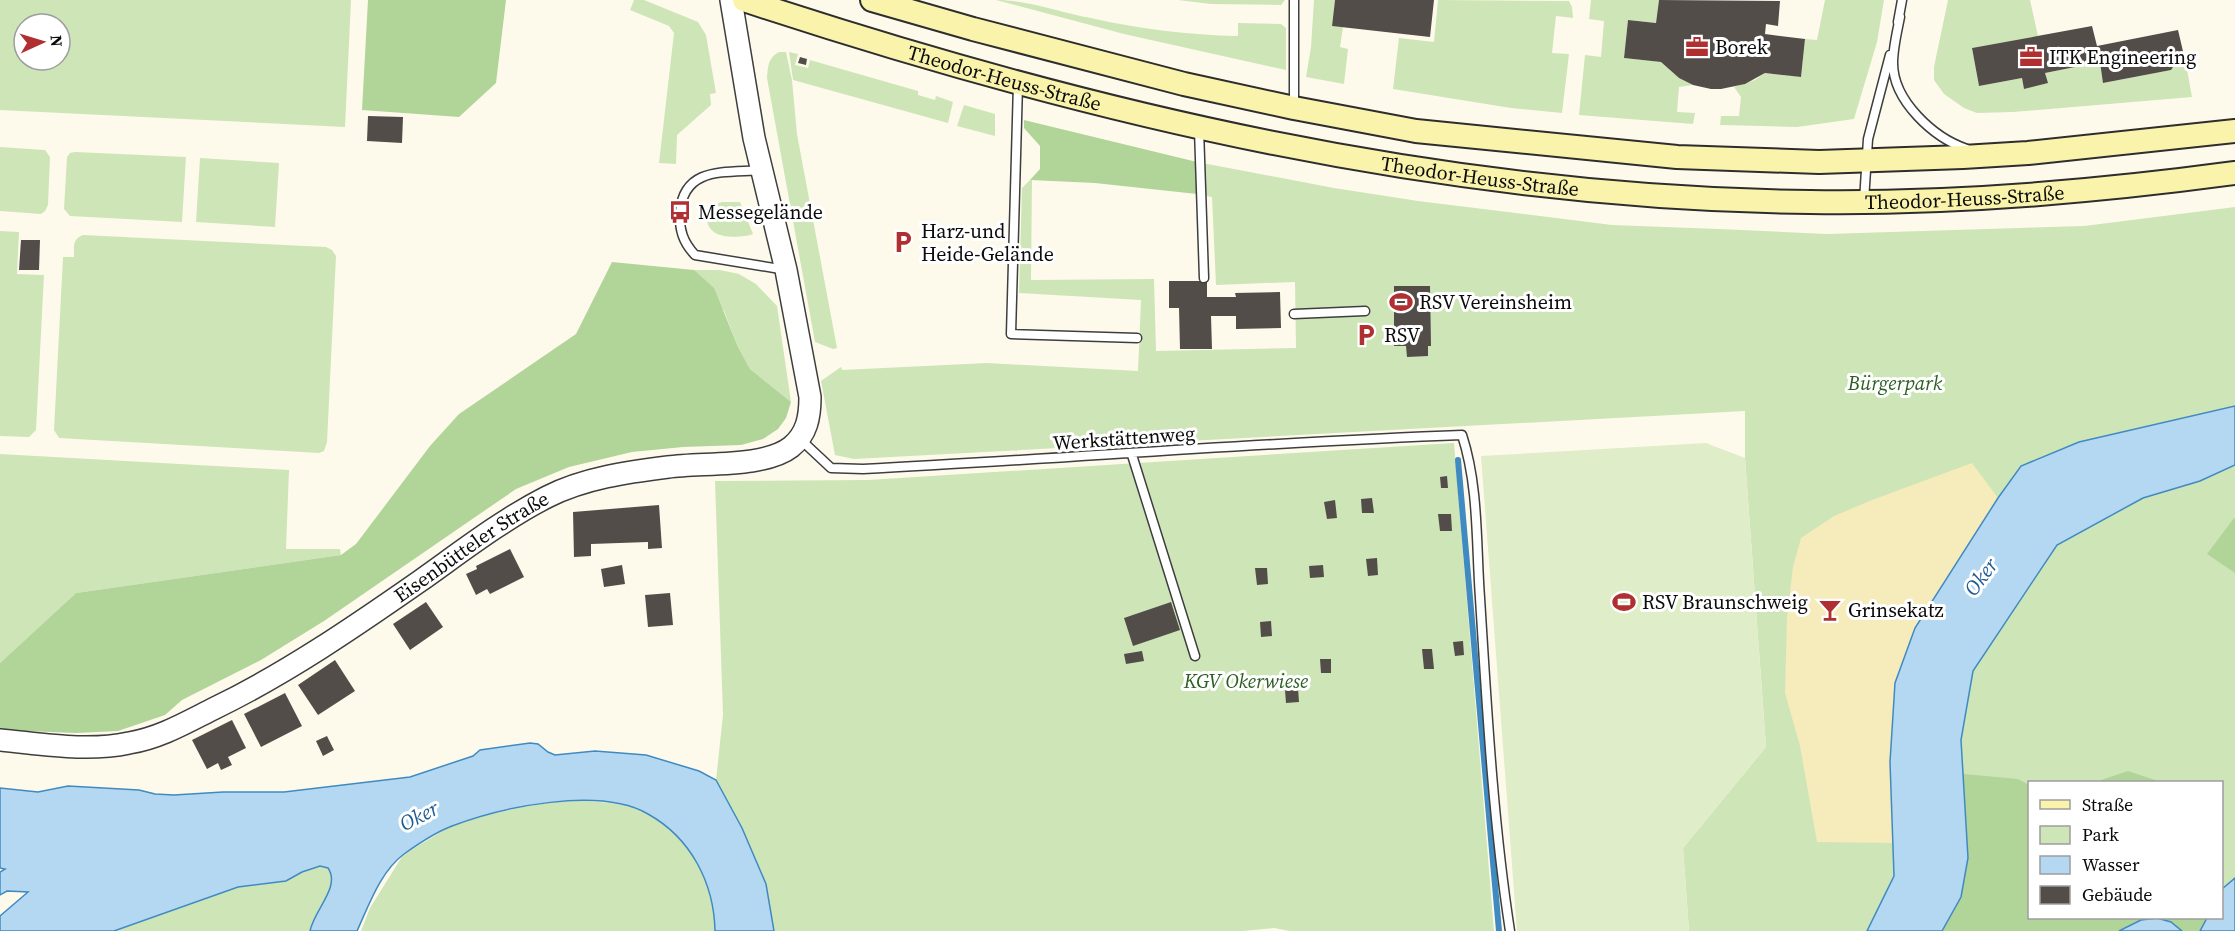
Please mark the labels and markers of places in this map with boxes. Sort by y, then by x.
place label: Borek [1715,33,1768,61]
office icon: Borek [1684,34,1710,60]
place label: ITK Engineering [2049,43,2196,71]
office icon: ITK Engineering [2018,44,2044,70]
place label: Messegelände [698,198,823,226]
bus stop icon: Messegelände [667,199,693,225]
place label: Harz-und Heide-Gelände [921,217,1054,268]
parking icon: Harz-und Heide-Gelände [890,229,916,255]
place label: RSV Vereinsheim [1419,288,1572,316]
sports icon: RSV Vereinsheim [1388,289,1414,315]
place label: RSV [1384,321,1421,349]
parking icon: RSV [1353,322,1379,348]
place label: RSV Braunschweig [1642,588,1808,616]
sports icon: RSV Braunschweig [1611,589,1637,615]
place label: Grinsekatz [1848,596,1944,624]
bar icon: Grinsekatz [1817,597,1843,623]

